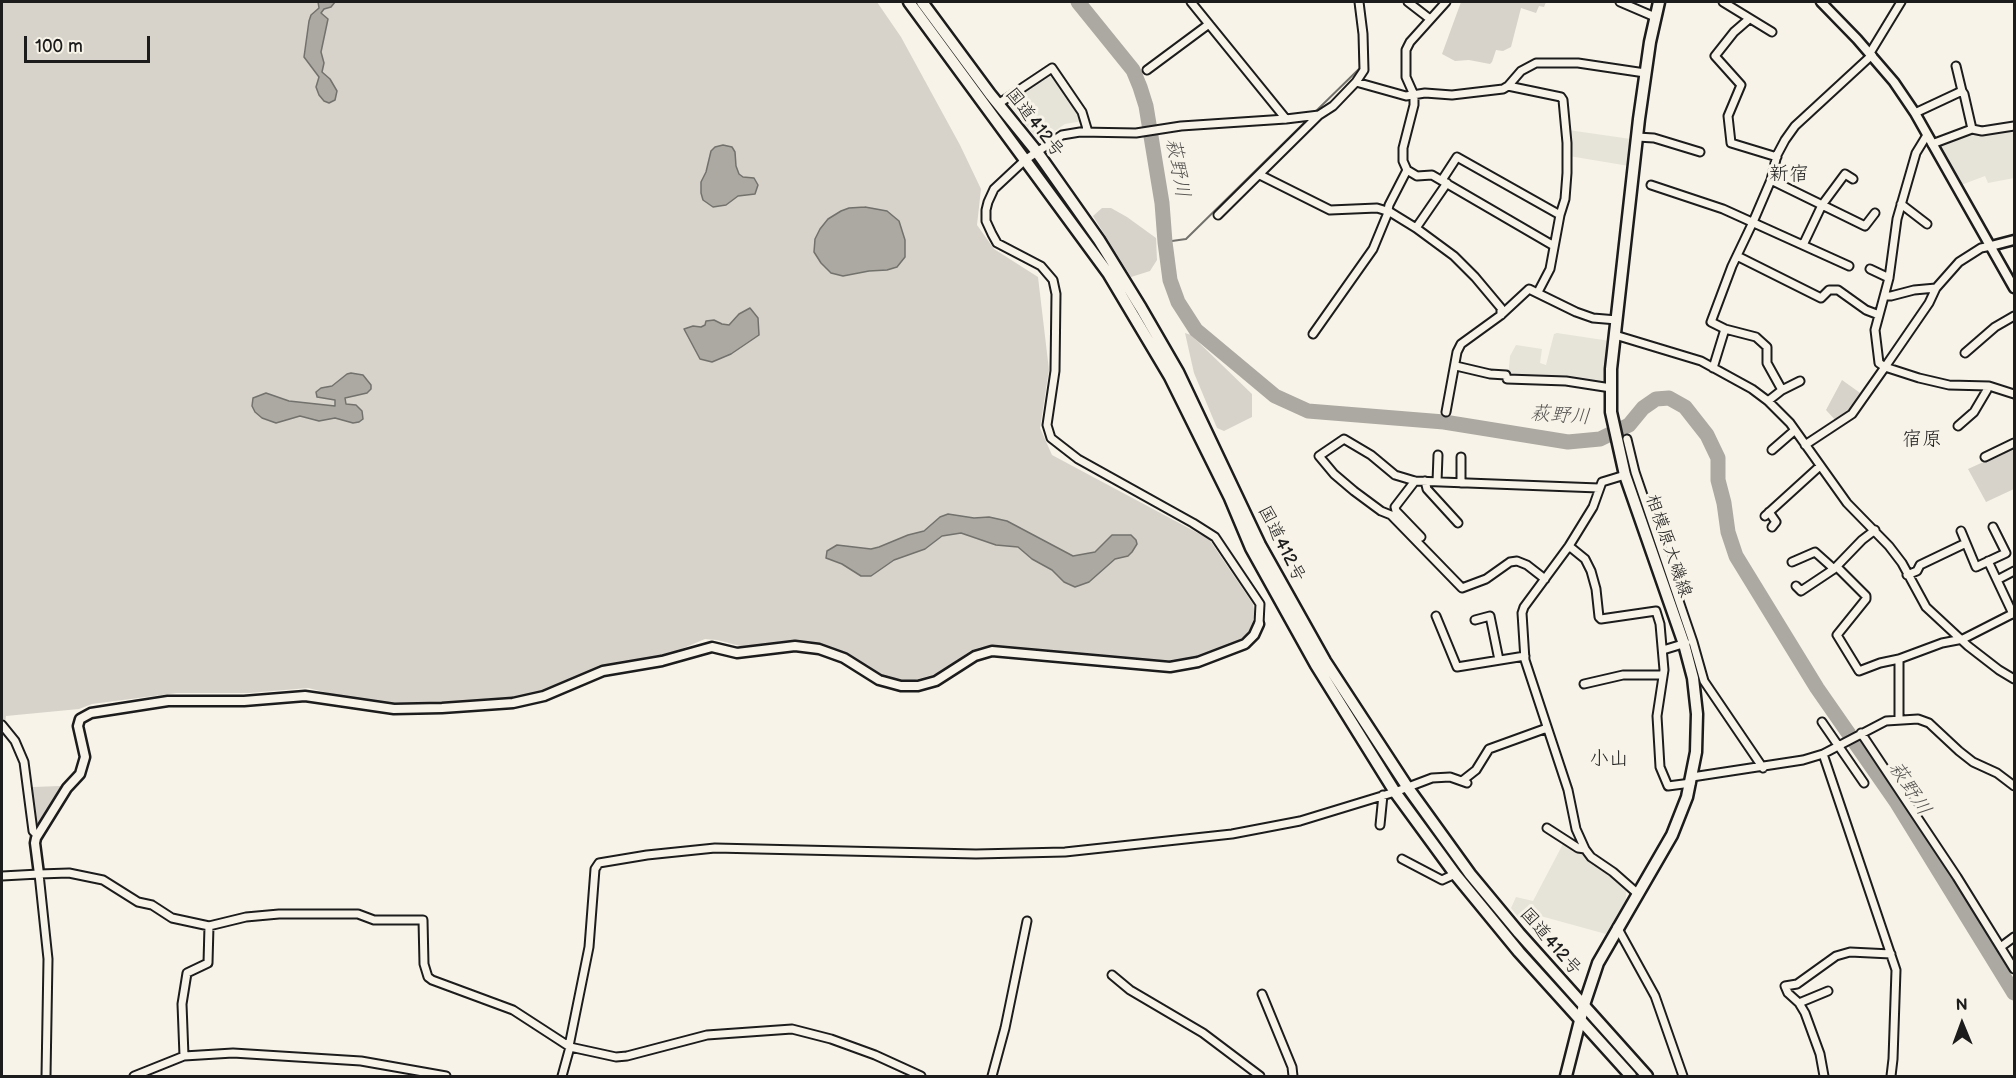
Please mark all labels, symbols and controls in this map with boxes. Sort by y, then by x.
scale bar [27,24,153,62]
text: 100 m [35,36,83,57]
street label: 国道412号 [1000,84,1068,162]
water label: 萩野川 [1160,136,1194,200]
district label: 新宿 [1769,163,1809,187]
water label: 萩野川 [1529,402,1591,430]
district label: 宿原 [1902,428,1942,452]
street label: 相模原大磯線 [1640,491,1696,601]
street label: 国道412号 [1253,502,1309,586]
district label: 小山 [1589,748,1629,772]
water label: 萩野川 [1883,757,1935,821]
street label: 国道412号 [1515,904,1585,980]
north arrow [1932,994,1992,1054]
text: N [1955,996,1968,1015]

